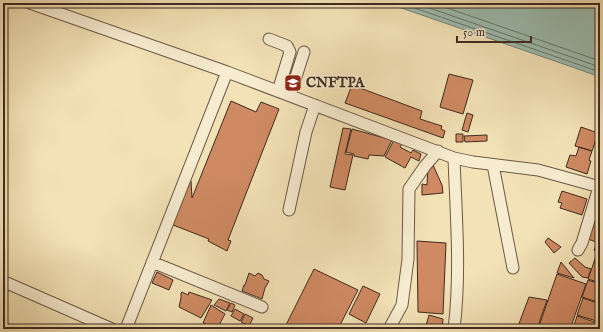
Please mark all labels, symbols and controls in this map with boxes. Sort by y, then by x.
scale bar [457,18,531,44]
text: 50 m [463,25,485,40]
school or university icon: CNFTPA [283,73,303,93]
place label: CNFTPA [306,74,366,92]

